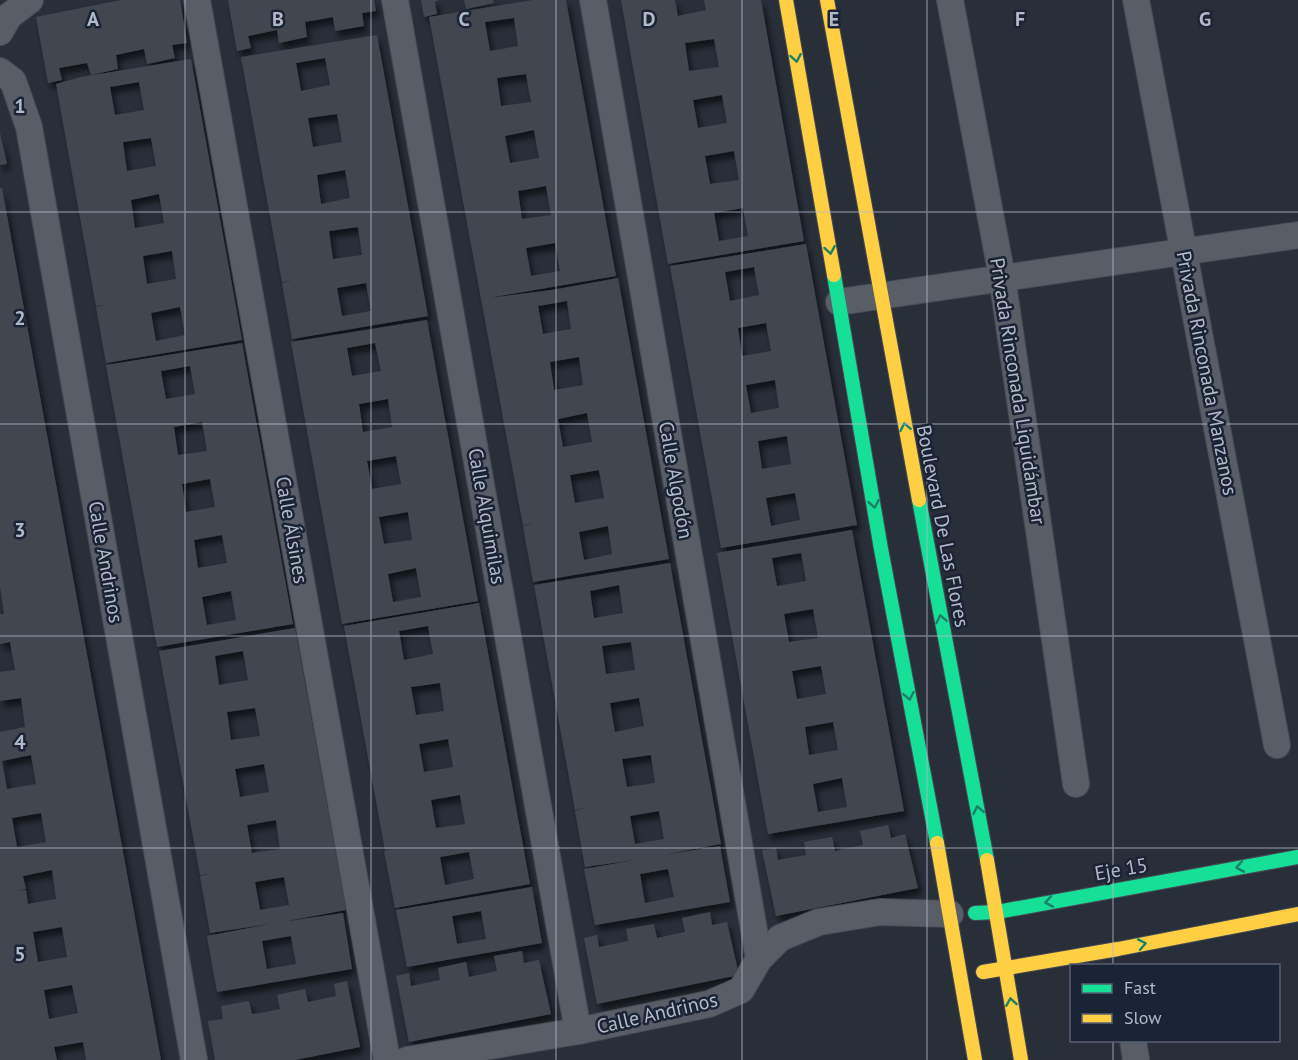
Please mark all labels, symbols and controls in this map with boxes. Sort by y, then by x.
text: A [87,6,100,32]
text: B [272,6,284,32]
text: C [458,6,470,32]
text: D [643,6,656,32]
text: E [829,6,839,32]
text: F [1015,6,1025,32]
text: G [1199,6,1211,32]
one-way arrow [790,53,802,62]
text: 1 [14,93,26,119]
one-way arrow [823,244,836,254]
street label: Privada Rinconada Manzanos [1171,249,1243,497]
street label: Privada Rinconada Liquidámbar [984,256,1052,526]
text: 2 [14,305,26,331]
street label: Calle Algodón [653,419,699,541]
one-way arrow [899,422,912,432]
street label: Boulevard De Las Flores [911,423,975,629]
street label: Calle Alquimilas [462,446,512,586]
street label: Calle Álsines [270,474,314,586]
street label: Calle Andrinos [83,499,129,625]
one-way arrow [867,499,879,509]
text: 3 [14,517,26,543]
one-way arrow [935,614,948,624]
one-way arrow [902,690,915,700]
text: 4 [14,729,26,755]
one-way arrow [972,806,985,816]
street label: Eje 15 [1092,852,1150,886]
one-way arrow [1236,860,1246,873]
one-way arrow [1044,895,1054,908]
one-way arrow [1137,938,1147,951]
text: 5 [14,941,26,967]
legend [1070,964,1280,1042]
text: Fast [1124,976,1156,999]
street label: Calle Andrinos [594,986,720,1040]
one-way arrow [1005,998,1018,1008]
text: Slow [1124,1006,1162,1029]

